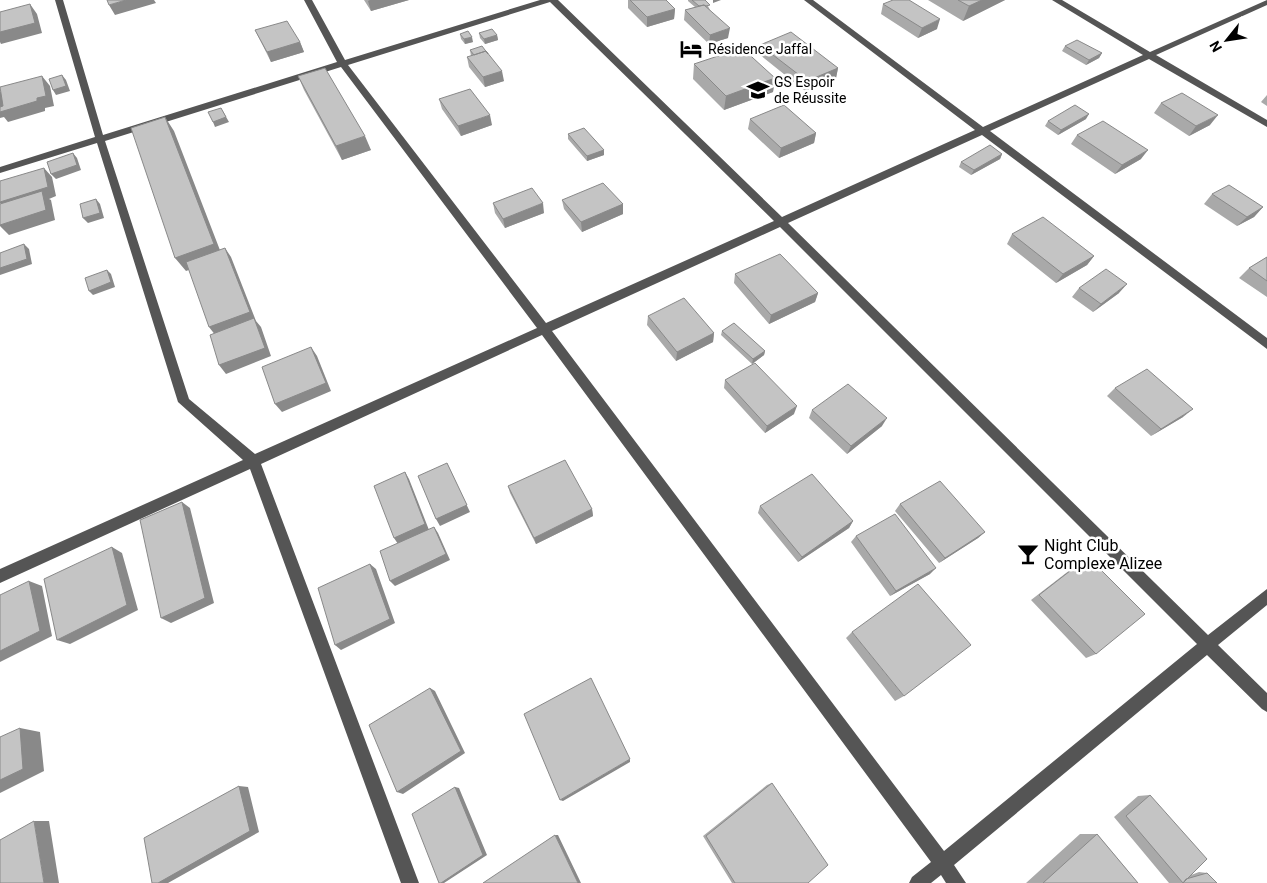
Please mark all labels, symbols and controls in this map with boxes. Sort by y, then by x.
north arrow [1202,15,1252,65]
hotel icon: Résidence Jaffal [678,36,704,62]
text: N [1206,38,1225,55]
place label: Résidence Jaffal [708,41,812,57]
place label: GS Espoir de Réussite [774,74,846,106]
school or university icon: GS Espoir de Réussite [745,77,771,103]
place label: Night Club Complexe Alizee [1044,536,1162,573]
bar icon: Night Club Complexe Alizee [1015,541,1041,567]

